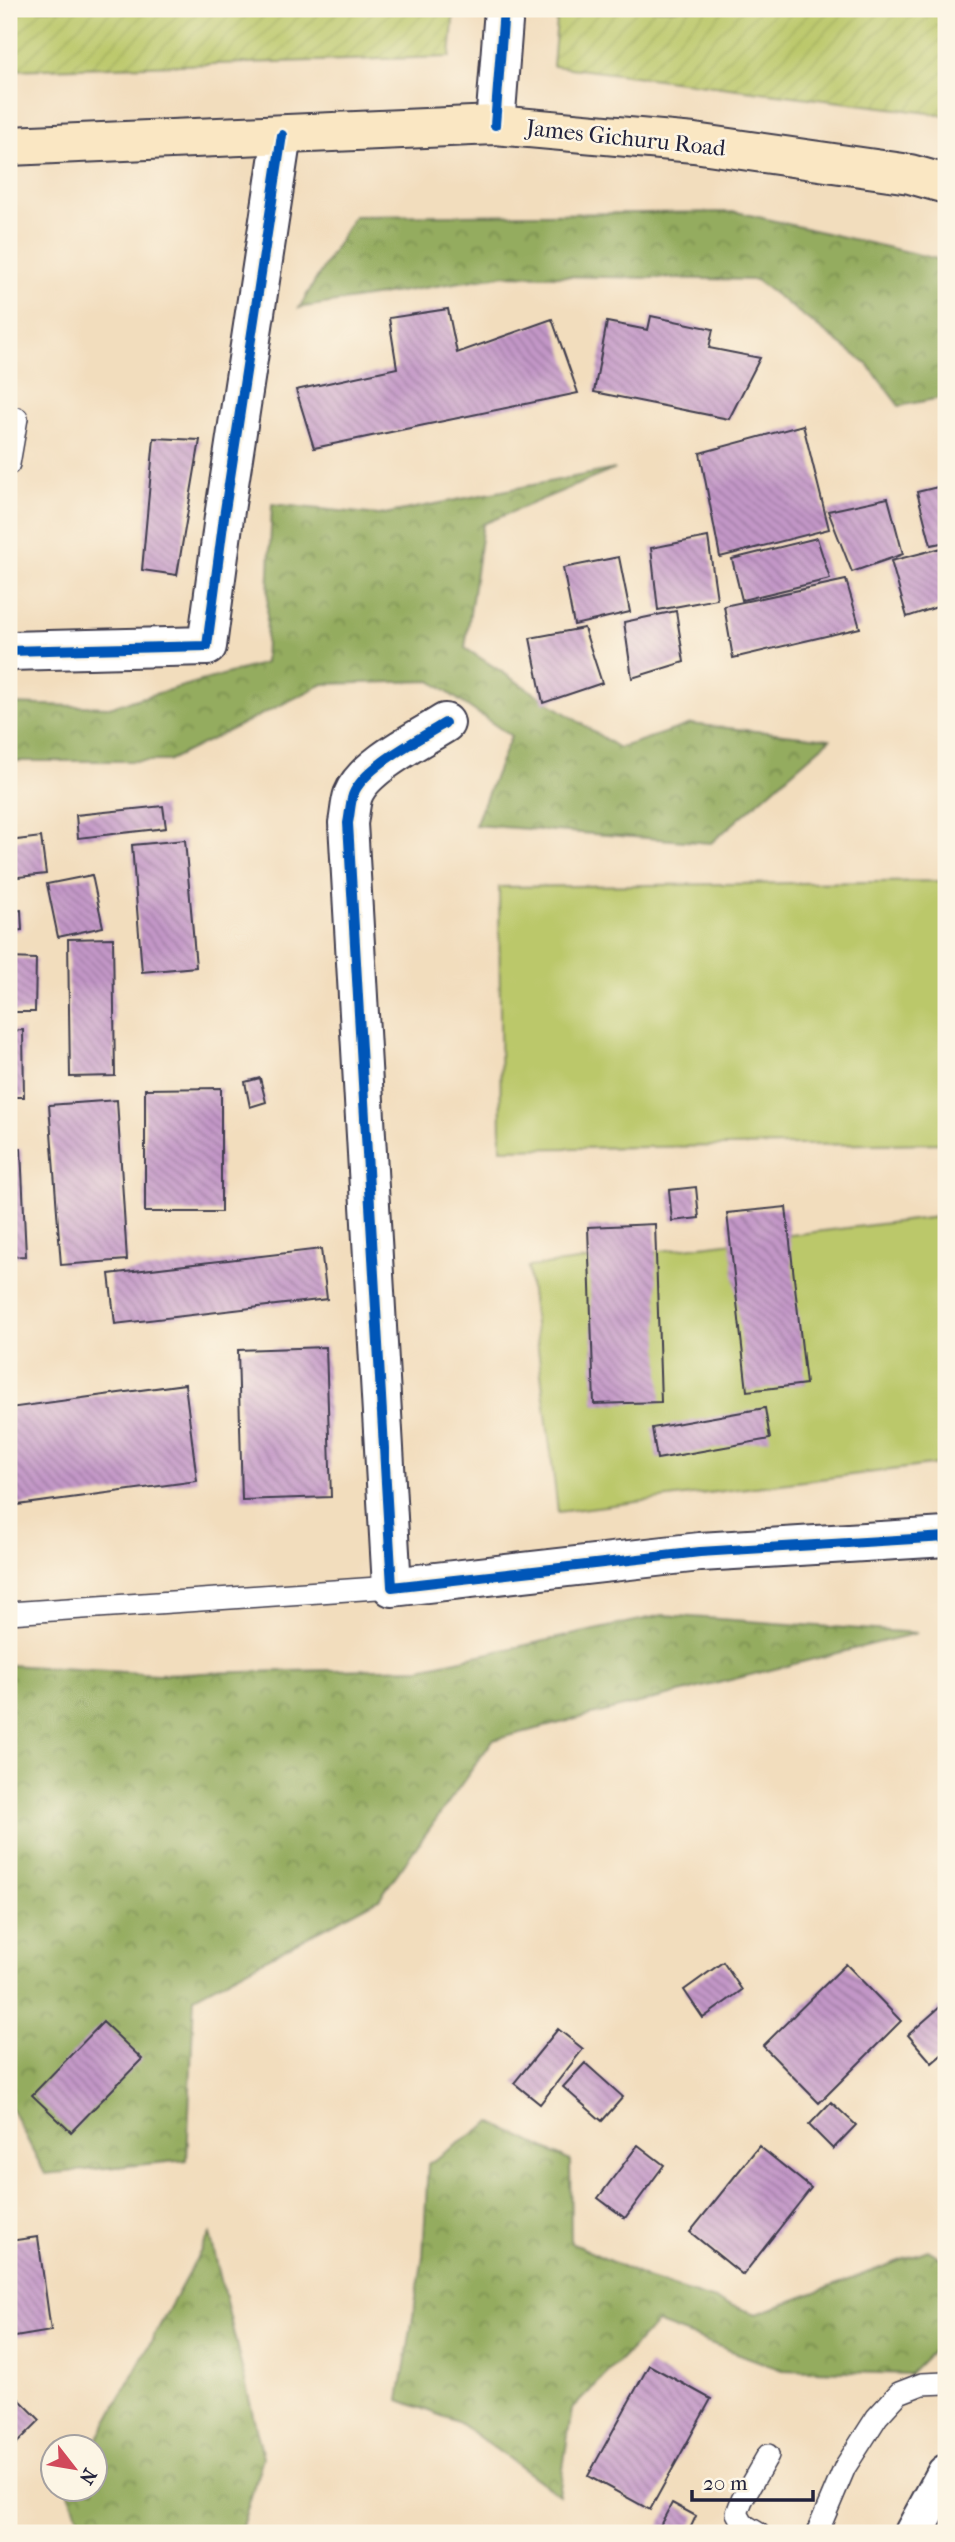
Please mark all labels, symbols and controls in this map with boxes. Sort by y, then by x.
street label: James Gichuru Road [523,114,727,162]
north arrow [38,2434,108,2504]
scale bar [692,2458,813,2502]
text: N [74,2464,101,2489]
text: 20 m [703,2471,748,2495]

